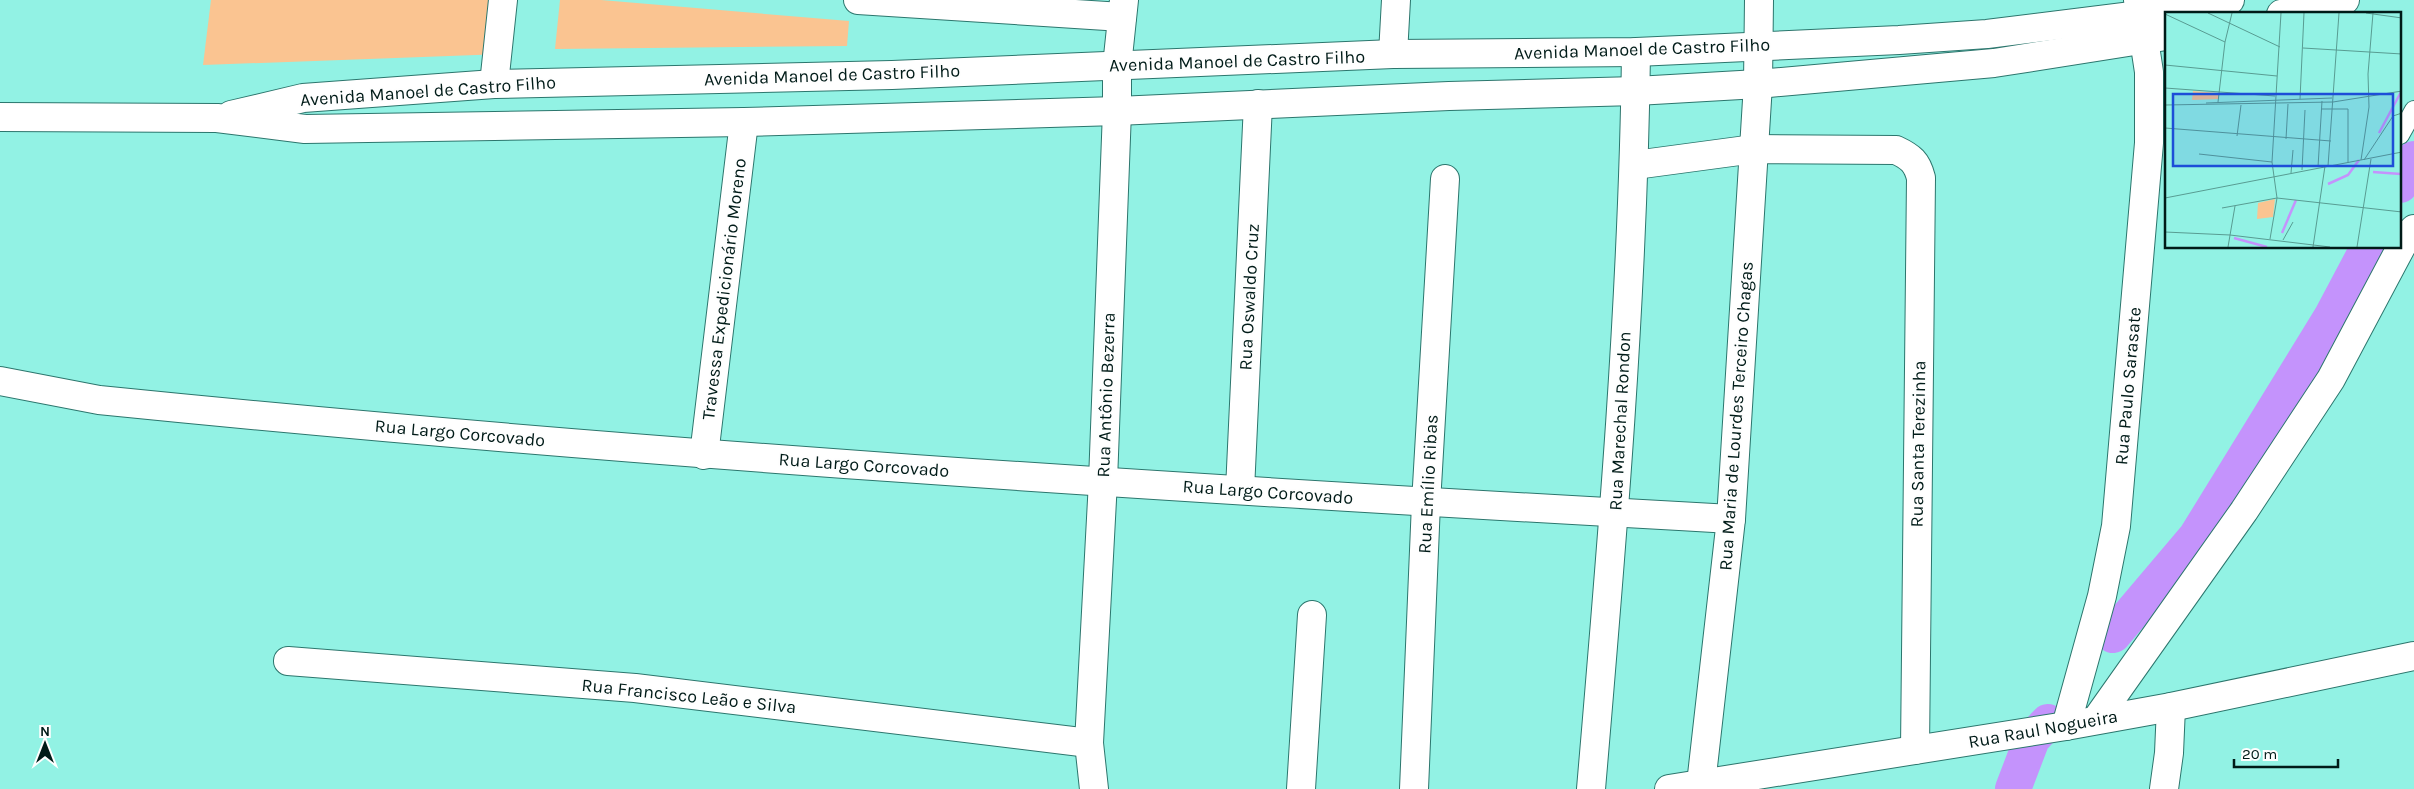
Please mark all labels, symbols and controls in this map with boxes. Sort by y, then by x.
inset map [2165,12,2402,249]
street label: Avenida Manoel de Castro Filho [1514,34,1770,64]
street label: Avenida Manoel de Castro Filho [1109,46,1365,76]
street label: Avenida Manoel de Castro Filho [704,60,960,90]
street label: Avenida Manoel de Castro Filho [299,71,557,111]
street label: Travessa Expedicionário Moreno [697,157,751,421]
street label: Rua Oswaldo Cruz [1234,223,1264,371]
street label: Rua Maria de Lourdes Terceiro Chagas [1714,261,1758,571]
street label: Rua Paulo Sarasate [2110,306,2146,466]
street label: Rua Antônio Bezerra [1092,312,1120,478]
street label: Rua Marechal Rondon [1604,331,1636,511]
street label: Rua Santa Terezinha [1906,360,1930,528]
street label: Rua Emílio Ribas [1413,414,1443,554]
street label: Rua Largo Corcovado [374,415,546,451]
street label: Rua Largo Corcovado [778,448,950,482]
street label: Rua Largo Corcovado [1182,475,1354,509]
street label: Rua Francisco Leão e Silva [581,674,797,718]
street label: Rua Raul Nogueira [1966,705,2120,753]
north arrow [20,719,70,769]
text: N [40,723,50,740]
scale bar [2234,736,2338,768]
text: 20 m [2242,745,2277,763]

